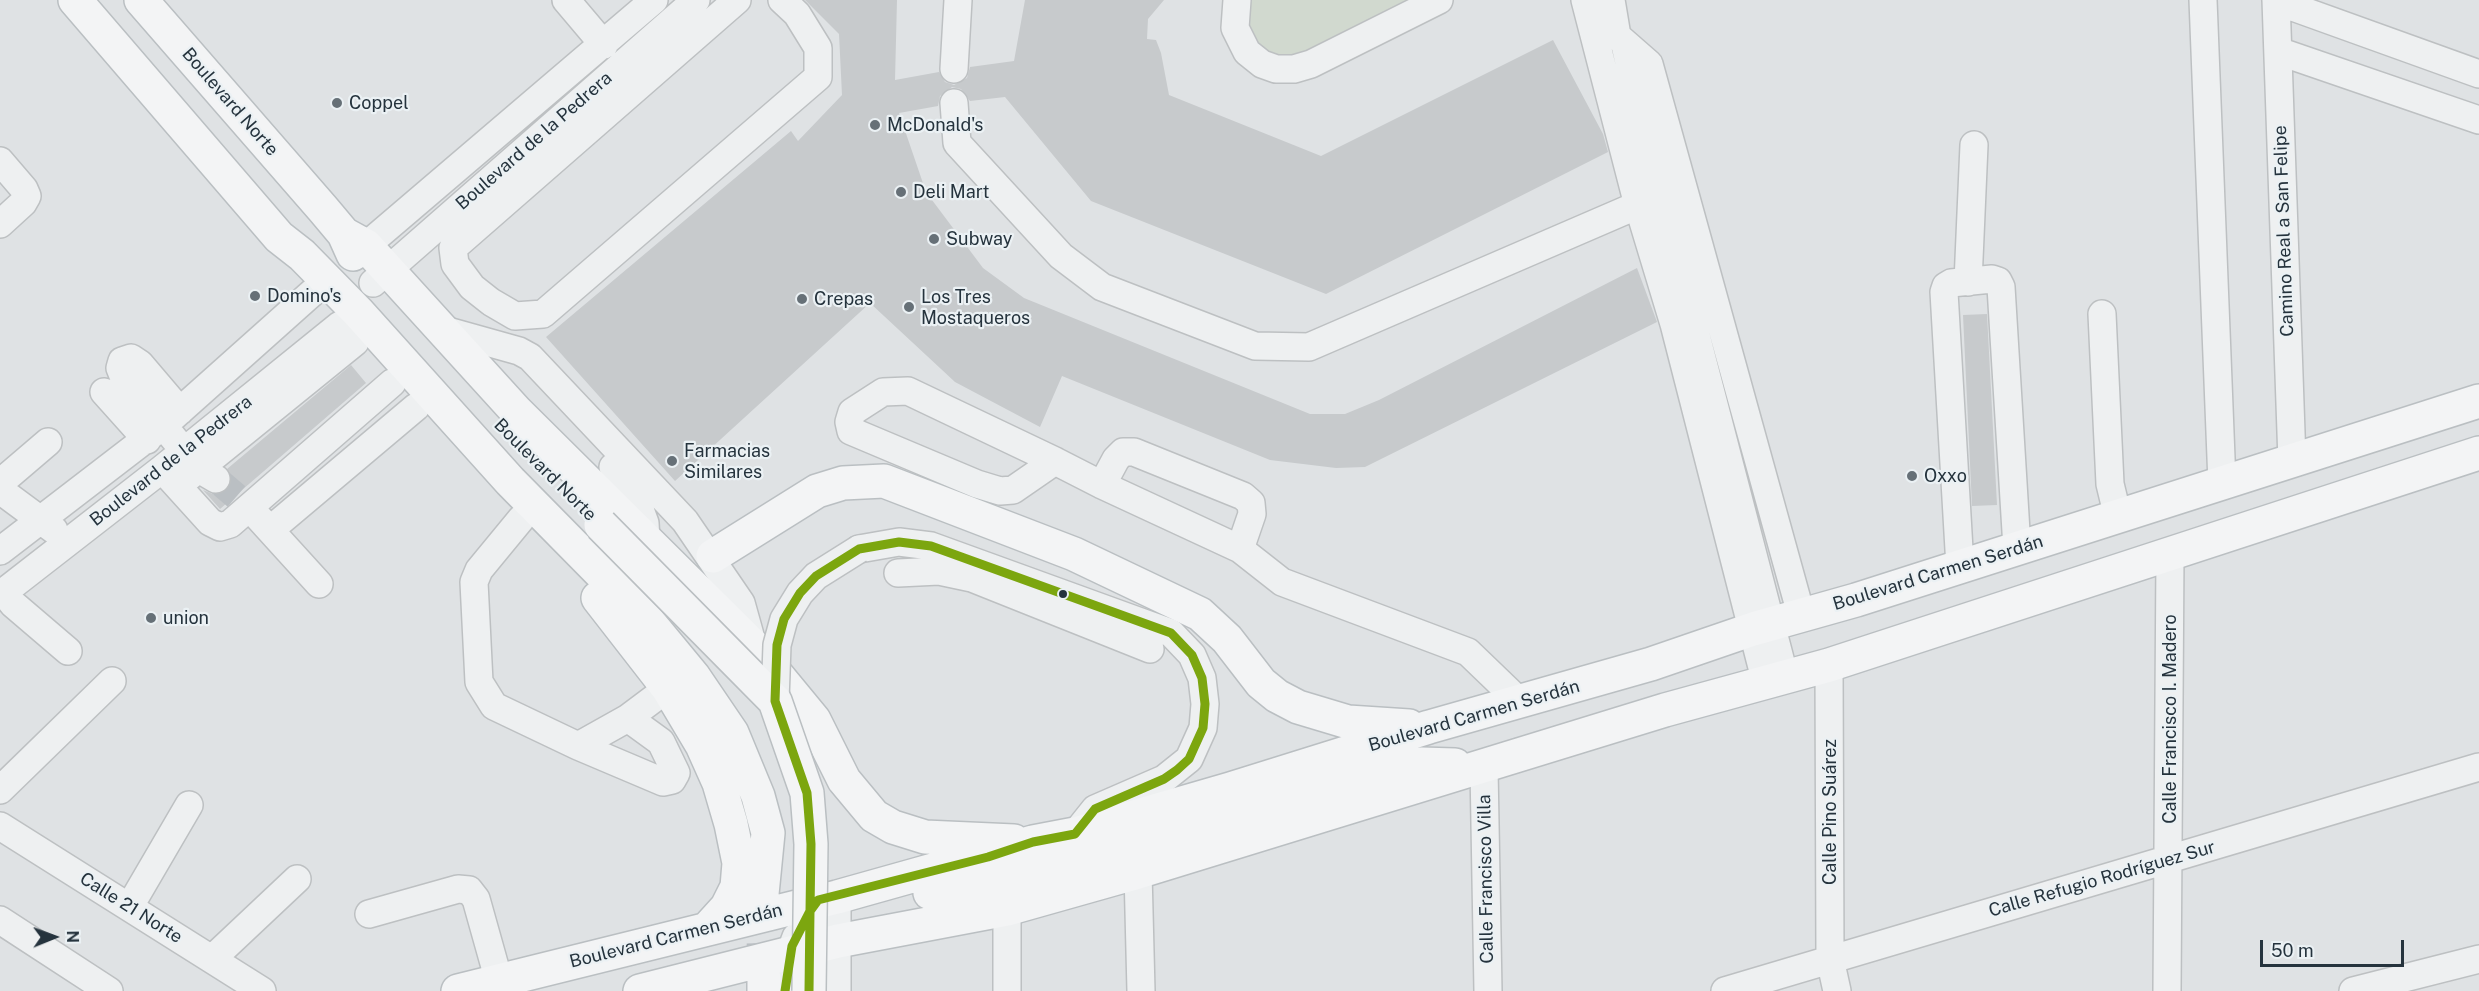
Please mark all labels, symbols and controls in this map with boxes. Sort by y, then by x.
street label: Boulevard Norte [177,44,283,160]
street label: Boulevard de la Pedrera [452,67,616,215]
place label: Coppel [349,92,409,114]
marker: Coppel [330,96,344,110]
place label: McDonald's [887,114,983,136]
marker: McDonald's [868,118,882,132]
street label: Camino Real a San Felipe [2270,125,2298,337]
place label: Deli Mart [913,181,989,203]
marker: Deli Mart [894,185,908,199]
place label: Subway [946,228,1012,250]
marker: Subway [927,232,941,246]
place label: Domino's [267,285,341,307]
place label: Los Tres Mostaqueros [921,286,1030,328]
place label: Crepas [814,288,873,310]
marker: Domino's [248,289,262,303]
marker: Crepas [795,292,809,306]
marker: Los Tres Mostaqueros [902,300,916,314]
street label: Boulevard de la Pedrera [86,391,256,531]
street label: Boulevard Norte [489,414,601,526]
place label: Farmacias Similares [684,440,770,482]
marker: Farmacias Similares [665,454,679,468]
place label: Oxxo [1924,465,1967,487]
marker: Oxxo [1905,469,1919,483]
street label: Boulevard Carmen Serdán [1830,531,2046,615]
unlabelled marker [1057,588,1069,600]
place label: union [163,607,209,629]
marker: union [144,611,158,625]
street label: Calle Francisco I. Madero [2159,614,2181,824]
street label: Boulevard Carmen Serdán [1366,675,1582,757]
street label: Calle Pino Suárez [1819,739,1841,885]
street label: Calle Francisco Villa [1474,794,1498,964]
street label: Calle Refugio Rodríguez Sur [1986,836,2218,922]
street label: Calle 21 Norte [76,868,186,948]
street label: Boulevard Carmen Serdán [567,899,785,973]
north arrow [24,907,84,967]
scale bar [2263,928,2407,966]
text: N [63,930,82,943]
text: 50 m [2271,940,2314,961]

